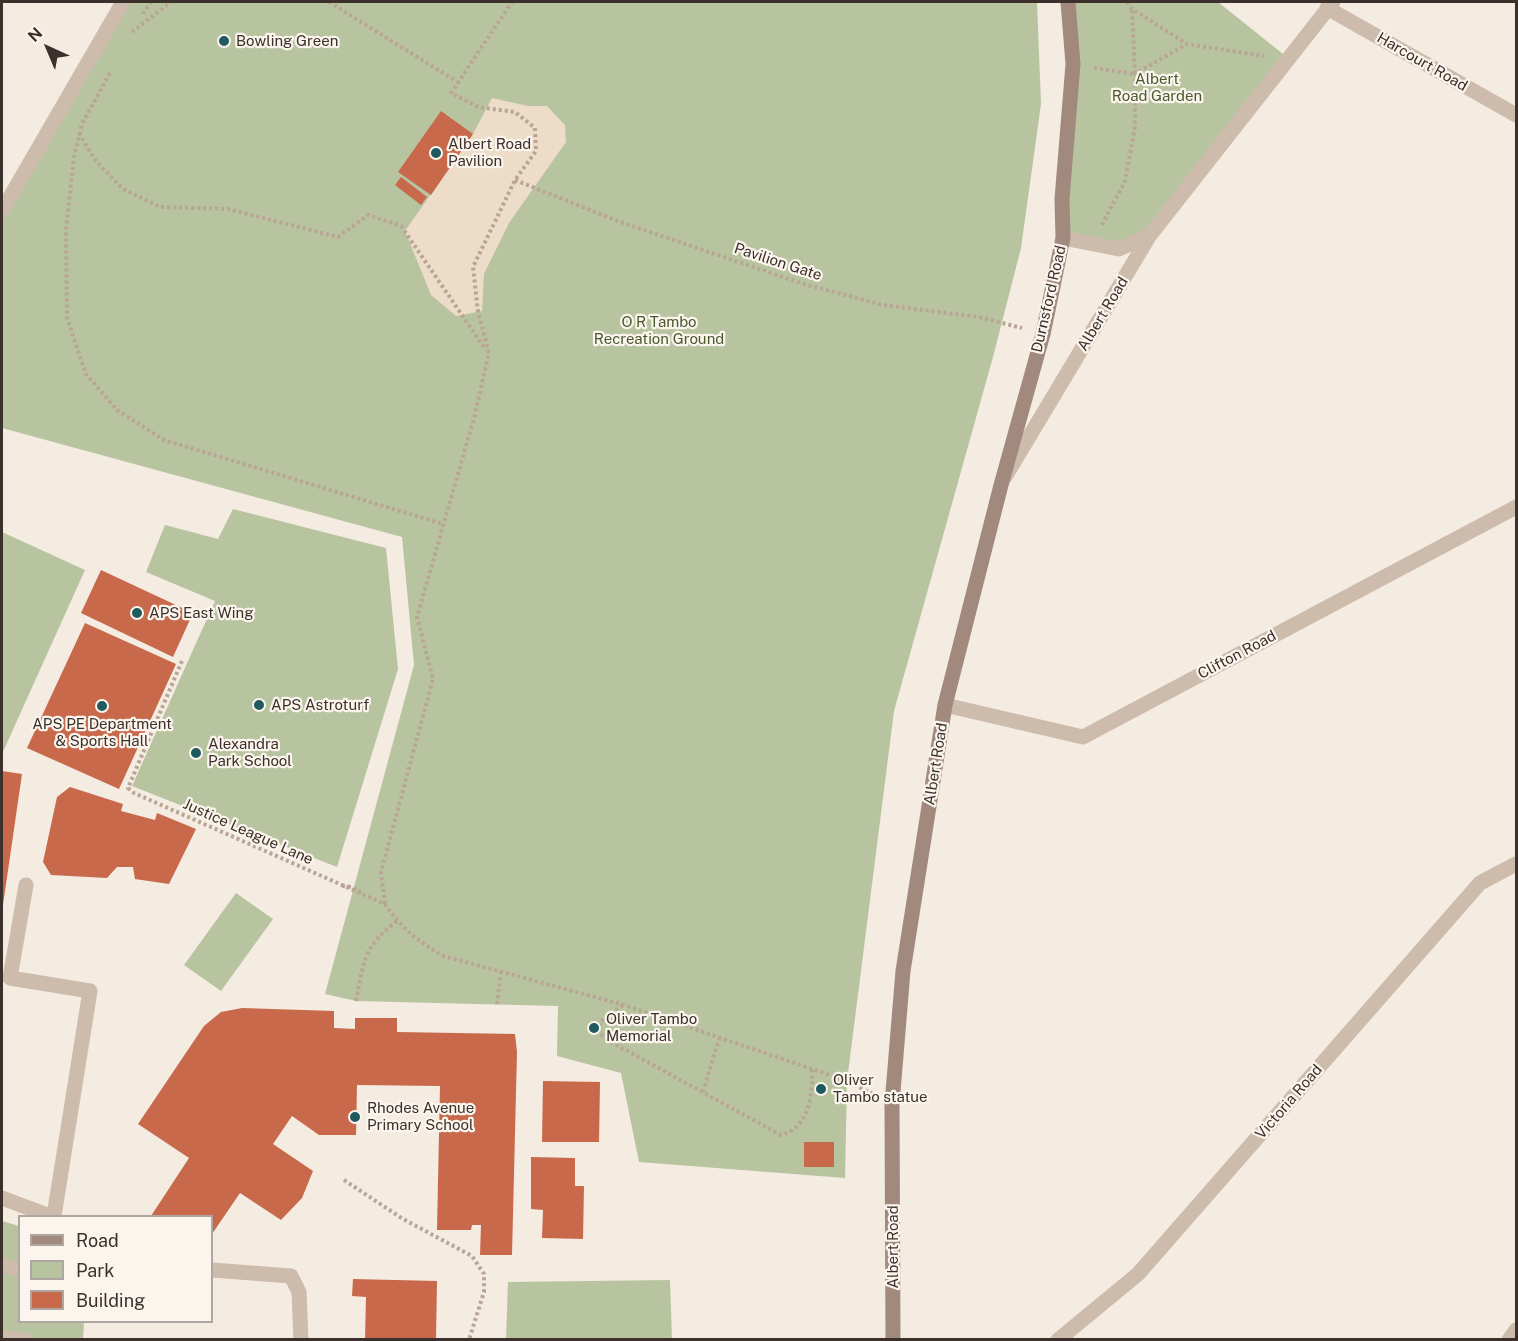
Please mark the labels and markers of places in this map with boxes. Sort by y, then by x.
place label: Bowling Green [236,32,338,50]
marker: Bowling Green [217,34,231,48]
place label: Albert Road Pavilion [448,135,531,170]
marker: Albert Road Pavilion [429,146,443,160]
place label: APS East Wing [149,604,253,622]
marker: APS East Wing [130,606,144,620]
place label: APS Astroturf [271,696,369,714]
marker: APS Astroturf [252,698,266,712]
marker: APS PE Department & Sports Hall [95,699,109,713]
place label: APS PE Department & Sports Hall [32,715,172,750]
place label: Alexandra Park School [208,735,292,770]
marker: Alexandra Park School [189,746,203,760]
place label: Oliver Tambo Memorial [606,1010,697,1045]
marker: Oliver Tambo Memorial [587,1021,601,1035]
place label: Oliver Tambo statue [833,1071,928,1106]
marker: Oliver Tambo statue [814,1082,828,1096]
place label: Rhodes Avenue Primary School [367,1099,474,1134]
marker: Rhodes Avenue Primary School [348,1110,362,1124]

